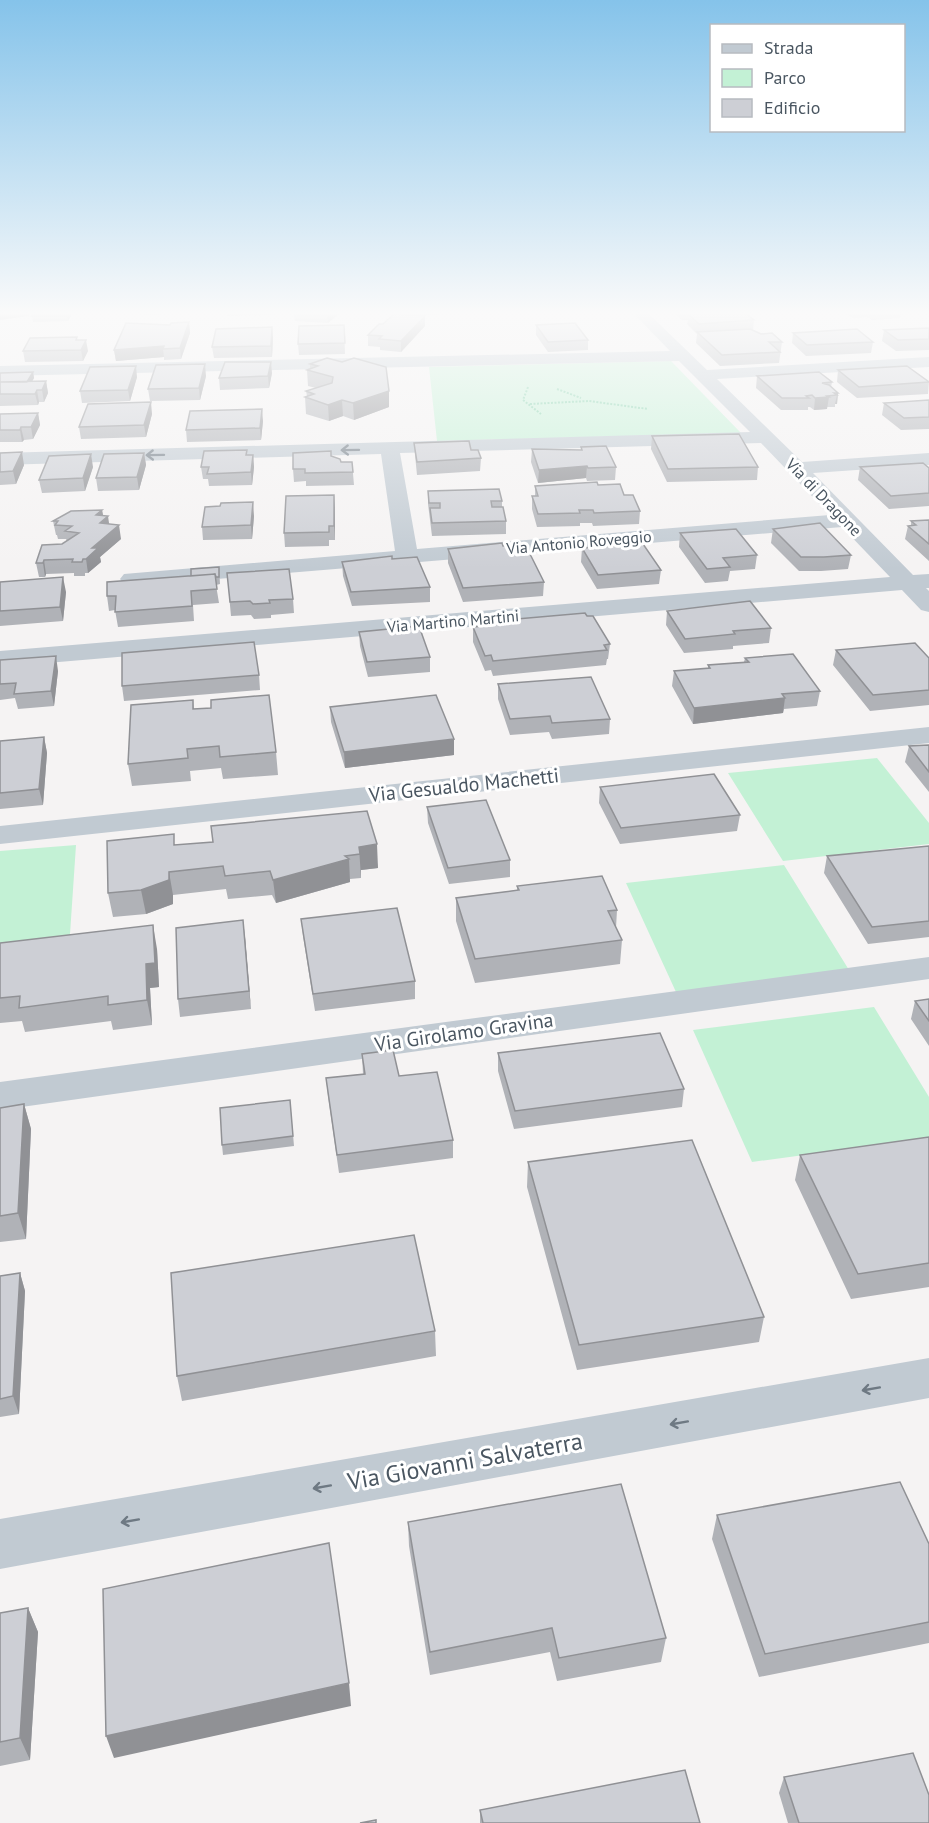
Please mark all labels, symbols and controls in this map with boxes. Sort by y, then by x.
legend [710,24,905,132]
text: Strada [764,36,813,59]
text: Parco [764,66,806,89]
text: Edificio [764,96,820,119]
one-way arrow [341,445,361,456]
one-way arrow [146,449,166,461]
street label: Via di Dragone [781,453,866,540]
street label: Via Antonio Roveggio [505,526,652,558]
street label: Via Martino Martini [385,605,520,637]
street label: Via Gesualdo Machetti [367,762,560,808]
street label: Via Girolamo Gravina [372,1007,555,1058]
one-way arrow [862,1383,882,1394]
one-way arrow [670,1418,690,1429]
street label: Via Giovanni Salvaterra [344,1425,585,1497]
one-way arrow [313,1482,332,1493]
one-way arrow [121,1516,140,1527]

